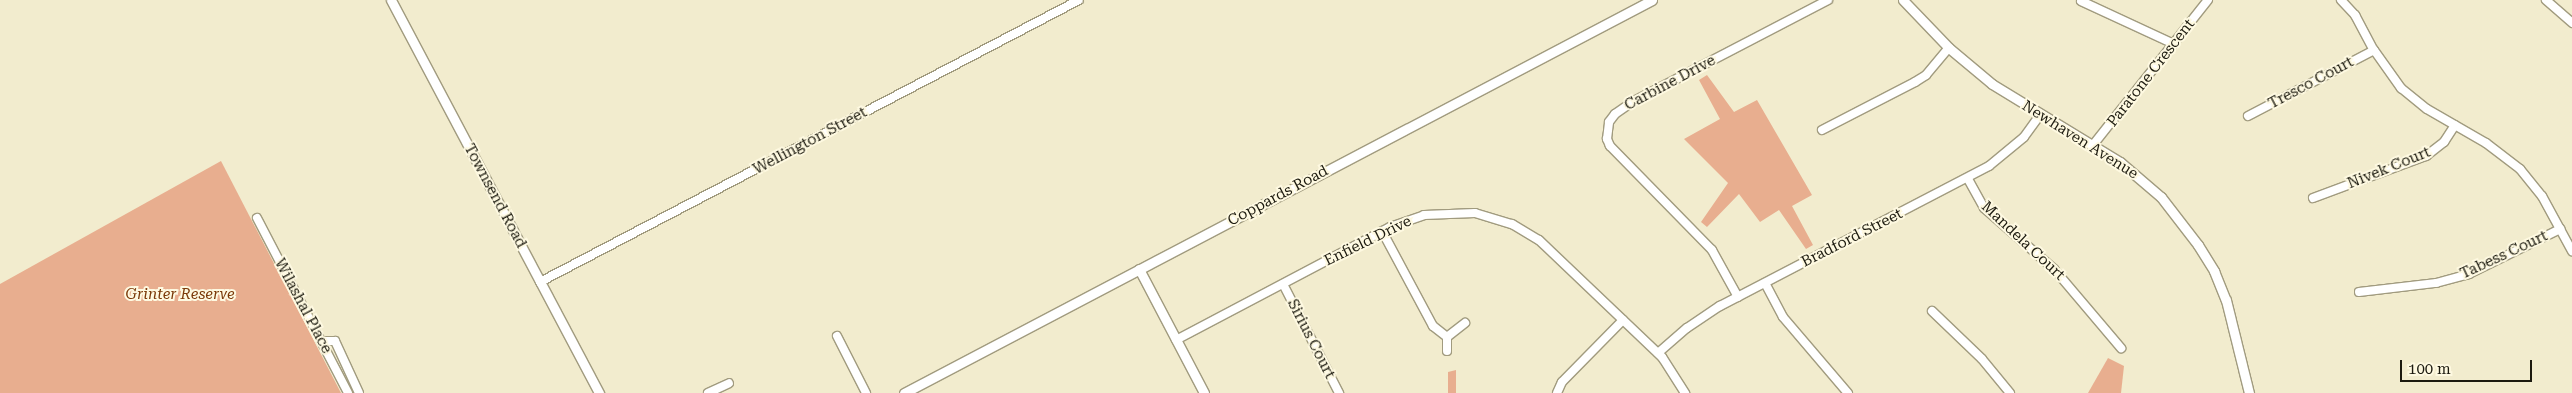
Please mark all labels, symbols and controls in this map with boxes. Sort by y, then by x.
street label: Paratone Crescent [2103,16,2199,130]
street label: Carbine Drive [1621,51,1719,115]
street label: Tresco Court [2265,53,2357,113]
street label: Newhaven Avenue [2019,97,2141,183]
street label: Wellington Street [750,103,870,179]
street label: Townsend Road [460,141,530,251]
street label: Nivek Court [2345,143,2433,193]
street label: Coppards Road [1225,162,1331,230]
street label: Mandela Court [1978,198,2068,284]
street label: Bradford Street [1798,205,1906,271]
street label: Enfield Drive [1321,212,1415,270]
street label: Tabess Court [2457,227,2551,283]
street label: Wilashal Place [270,255,336,357]
park label: Grinter Reserve [125,286,235,304]
street label: Sirius Court [1283,296,1339,382]
scale bar [2402,350,2534,382]
text: 100 m [2408,360,2451,378]

